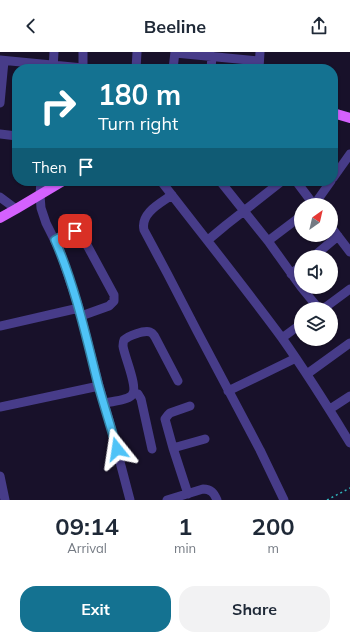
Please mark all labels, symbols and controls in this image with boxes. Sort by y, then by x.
icon: back [20,15,42,37]
text: Beeline [144,15,206,38]
icon: share [308,15,330,37]
text: 180 m [98,77,181,112]
icon: right [32,80,84,132]
text: Turn right [98,112,178,135]
icon: arrive [75,156,97,178]
text: Then [32,158,67,177]
north arrow [294,198,338,242]
map controls [294,198,338,346]
pin [58,214,92,248]
icon: arrive [64,220,86,242]
button: sound [294,250,338,294]
button: layers [294,302,338,346]
position arrow [96,428,138,470]
text: 09:14 [55,511,119,541]
text: 1 [178,511,192,541]
text: 200 [252,511,295,541]
text: Arrival [67,540,107,556]
text: min [174,540,196,556]
text: m [267,540,279,556]
button: Exit [20,586,171,632]
button: Share [179,586,330,632]

